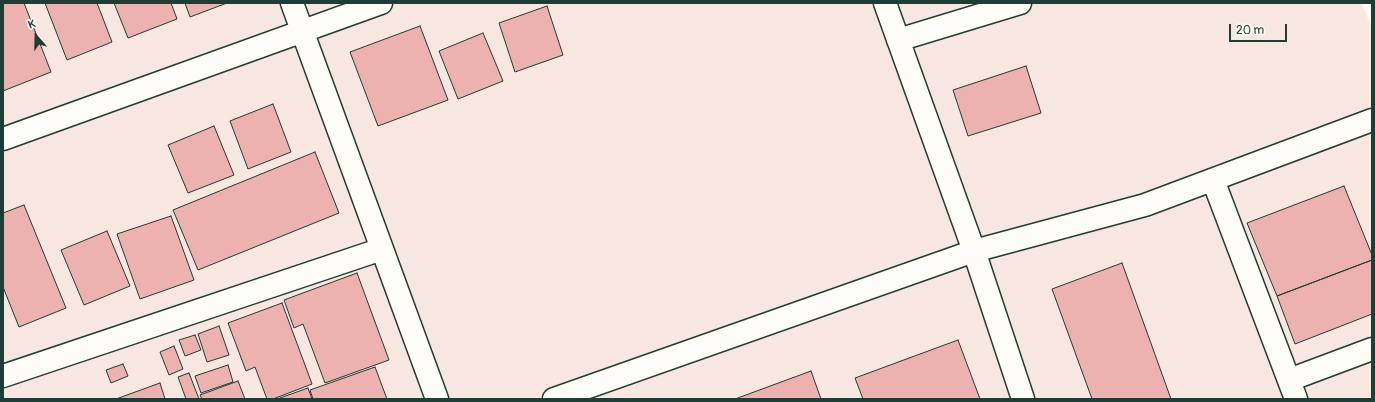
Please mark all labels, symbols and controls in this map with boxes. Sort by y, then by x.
north arrow [16,16,56,56]
scale bar [1231,16,1289,42]
text: K [26,17,37,32]
text: 20 m [1236,23,1264,38]

